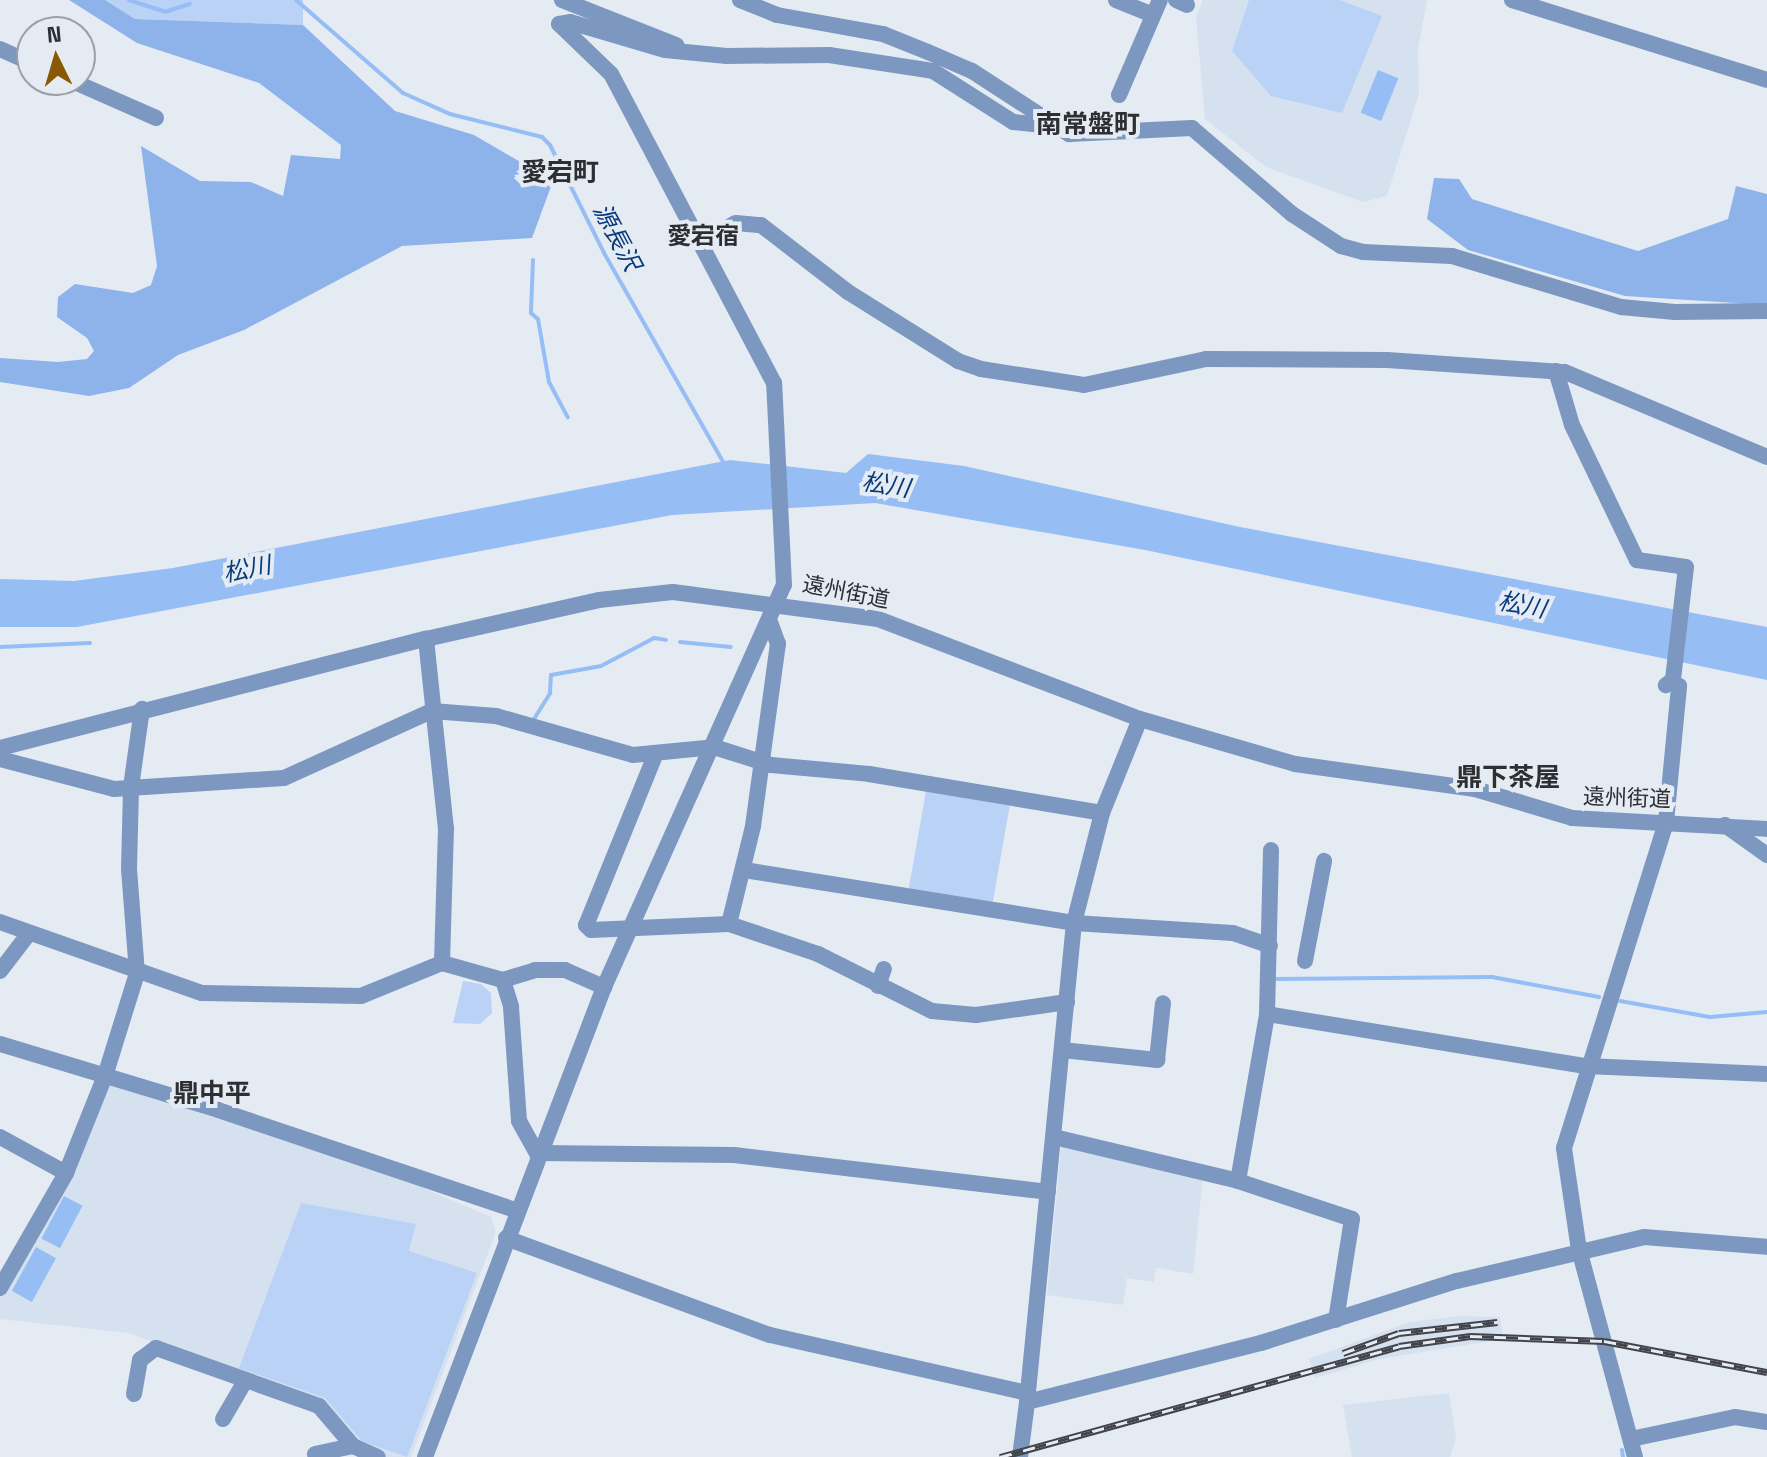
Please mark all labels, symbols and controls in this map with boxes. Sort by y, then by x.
north arrow [16,16,96,96]
text: N [46,19,63,49]
district label: 南常盤町 [1036,109,1140,141]
district label: 愛宕町 [521,157,599,189]
water label: 源長沢 [587,198,647,276]
district label: 愛宕宿 [667,222,739,250]
water label: 松川 [860,467,912,503]
water label: 松川 [221,550,273,588]
street label: 遠州街道 [800,571,892,613]
water label: 松川 [1496,586,1548,624]
district label: 鼎下茶屋 [1456,762,1560,794]
street label: 遠州街道 [1583,783,1671,813]
district label: 鼎中平 [173,1078,251,1110]

